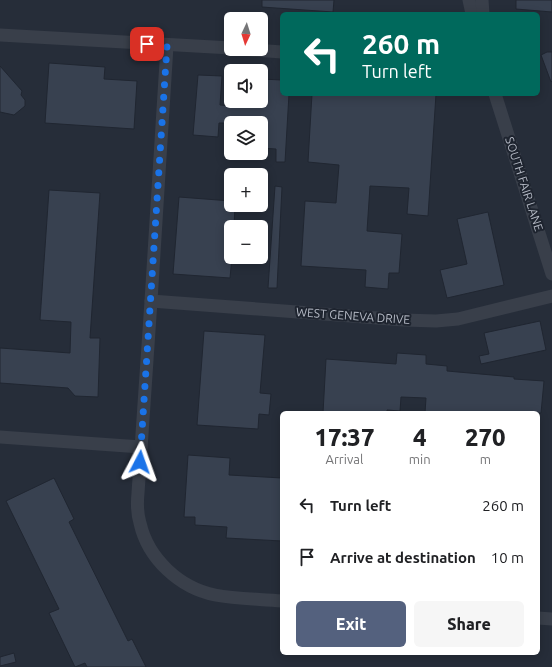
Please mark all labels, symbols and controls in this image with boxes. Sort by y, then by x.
north arrow [224,12,268,56]
map controls [224,12,268,264]
pin [130,27,164,61]
icon: left [296,28,348,80]
text: 260 m [362,28,440,59]
icon: arrive [136,33,158,55]
text: Turn left [362,61,432,81]
button: sound [224,64,268,108]
button: layers [224,116,268,160]
street label: SOUTH FAIR LANE [503,135,546,233]
button: + [224,168,268,212]
button: − [224,220,268,264]
street label: WEST GENEVA DRIVE [296,305,411,326]
text: 17:37 [314,424,374,451]
text: 4 [413,424,426,451]
text: 270 [465,424,506,451]
position arrow [119,441,161,483]
text: Arrival [325,452,363,466]
text: min [409,452,431,466]
text: m [480,452,491,466]
icon: left [296,494,318,516]
text: Turn left [330,497,391,514]
text: 260 m [482,497,524,514]
icon: arrive [296,546,318,568]
text: Arrive at destination [330,549,476,566]
text: 10 m [491,549,524,566]
button: Exit [296,601,406,647]
button: Share [414,601,524,647]

